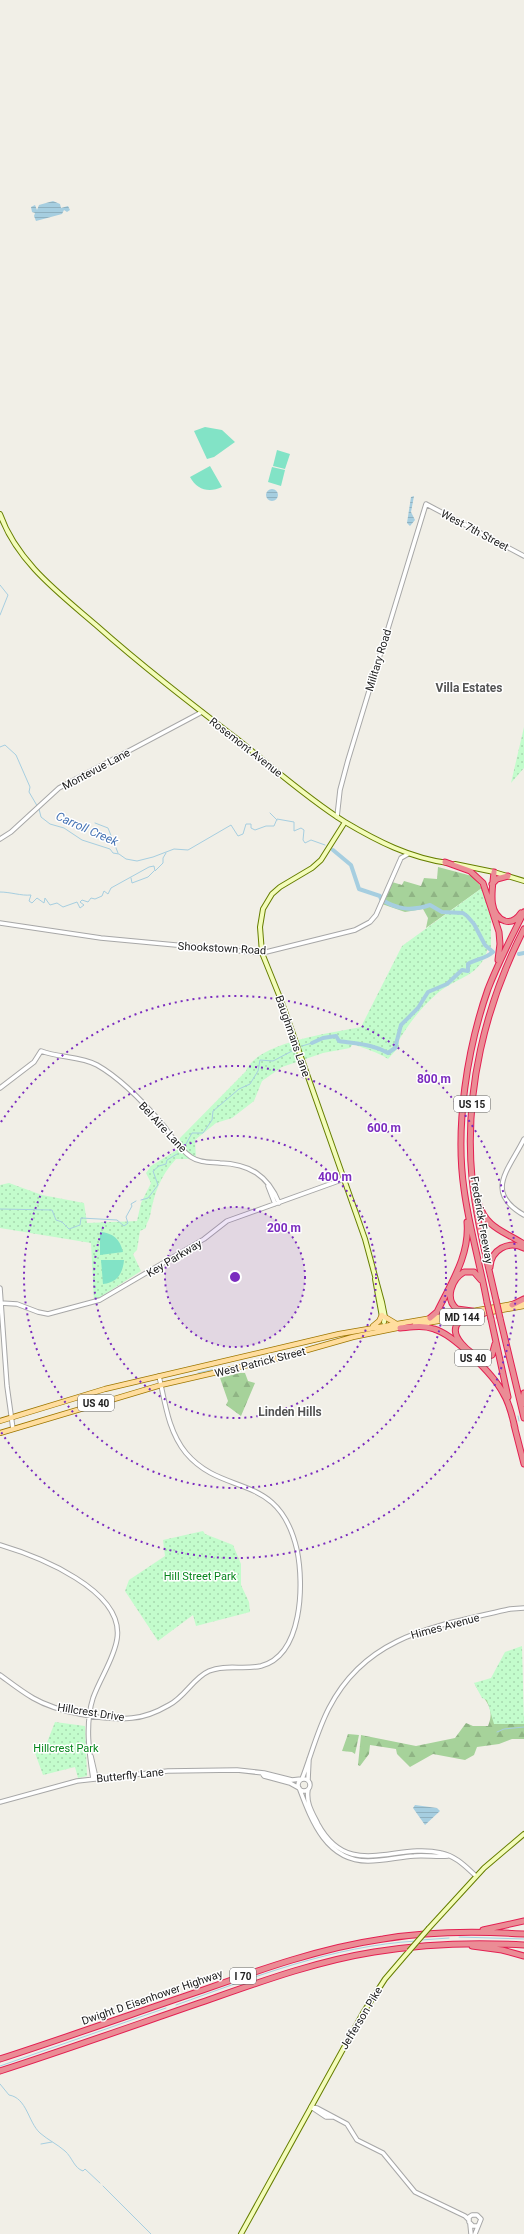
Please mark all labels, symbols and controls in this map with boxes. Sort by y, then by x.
street label: West 7th Street [439,507,511,554]
street label: Military Road [363,628,394,693]
district label: Villa Estates [436,681,502,695]
street label: Rosemont Avenue [207,715,285,780]
street label: Montevue Lane [60,746,133,793]
water label: Carroll Creek [54,809,121,849]
street label: Shookstown Road [177,940,266,957]
street label: Baughmans Lane [273,994,313,1079]
text: 800 m [417,1072,451,1086]
road number: US 15 [454,1096,490,1112]
street label: Bel Aire Lane [136,1100,189,1155]
text: 600 m [367,1121,401,1135]
text: 400 m [318,1170,352,1184]
street label: Frederick Freeway [467,1175,496,1266]
text: 200 m [267,1221,301,1235]
street label: Key Parkway [144,1236,205,1280]
centre of rings [228,1270,242,1284]
road number: MD 144 [440,1309,484,1325]
street label: West Patrick Street [213,1345,307,1380]
road number: US 40 [455,1350,491,1366]
road number: US 40 [78,1395,114,1411]
district label: Linden Hills [258,1405,322,1419]
park label: Hill Street Park [164,1570,237,1583]
street label: Himes Avenue [409,1611,481,1642]
street label: Hillcrest Drive [56,1701,126,1724]
park label: Hillcrest Park [33,1742,99,1755]
street label: Butterfly Lane [96,1765,165,1785]
street label: Dwight D Eisenhower Highway [80,1967,225,2028]
road number: I 70 [230,1968,256,1984]
street label: Jefferson Pike [338,1984,385,2052]

